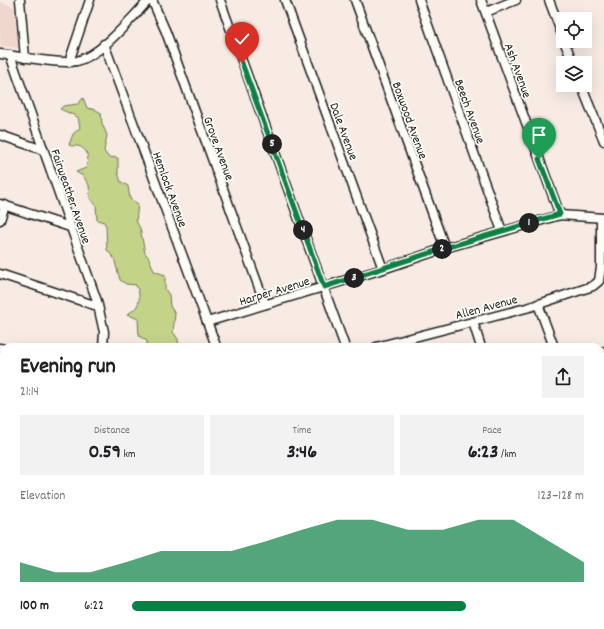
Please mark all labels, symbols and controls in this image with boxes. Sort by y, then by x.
map controls [556,12,592,92]
button: locate [556,12,592,48]
pin [225,22,259,63]
icon: check [231,28,253,50]
street label: Ash Avenue [498,41,535,101]
button: layers [556,56,592,92]
street label: Beech Avenue [448,77,489,147]
street label: Boxwood Avenue [386,79,432,163]
street label: Dale Avenue [323,100,362,164]
street label: Grove Avenue [197,114,238,184]
pin [522,118,556,159]
icon: arrive [528,124,550,146]
pin: 5 [262,134,282,154]
text: 5 [269,136,275,152]
street label: Fairweather Avenue [45,147,95,247]
street label: Hemlock Avenue [146,149,191,231]
pin: 1 [519,213,539,233]
text: 1 [528,215,530,231]
pin: 4 [293,220,313,240]
text: 4 [301,222,305,238]
pin: 2 [432,239,452,259]
text: 2 [440,241,444,257]
pin: 3 [344,268,364,288]
text: 3 [352,270,356,286]
street label: Harper Avenue [237,273,313,312]
street label: Allen Avenue [453,291,520,326]
text: Evening run [20,352,116,383]
button: share [542,356,584,398]
text: 21:14 [20,383,39,402]
text: Distance [94,423,130,439]
text: Time [293,423,311,439]
text: Pace [482,423,502,439]
text: 0.59 [88,439,121,467]
text: 3:46 [287,439,317,467]
text: 6:23 [468,439,499,467]
text: km [121,447,136,463]
text: /km [499,447,516,463]
text: Elevation [20,487,65,506]
text: 123–128 m [538,487,584,506]
text: 100 m [20,597,49,616]
text: 6:22 [84,597,104,616]

